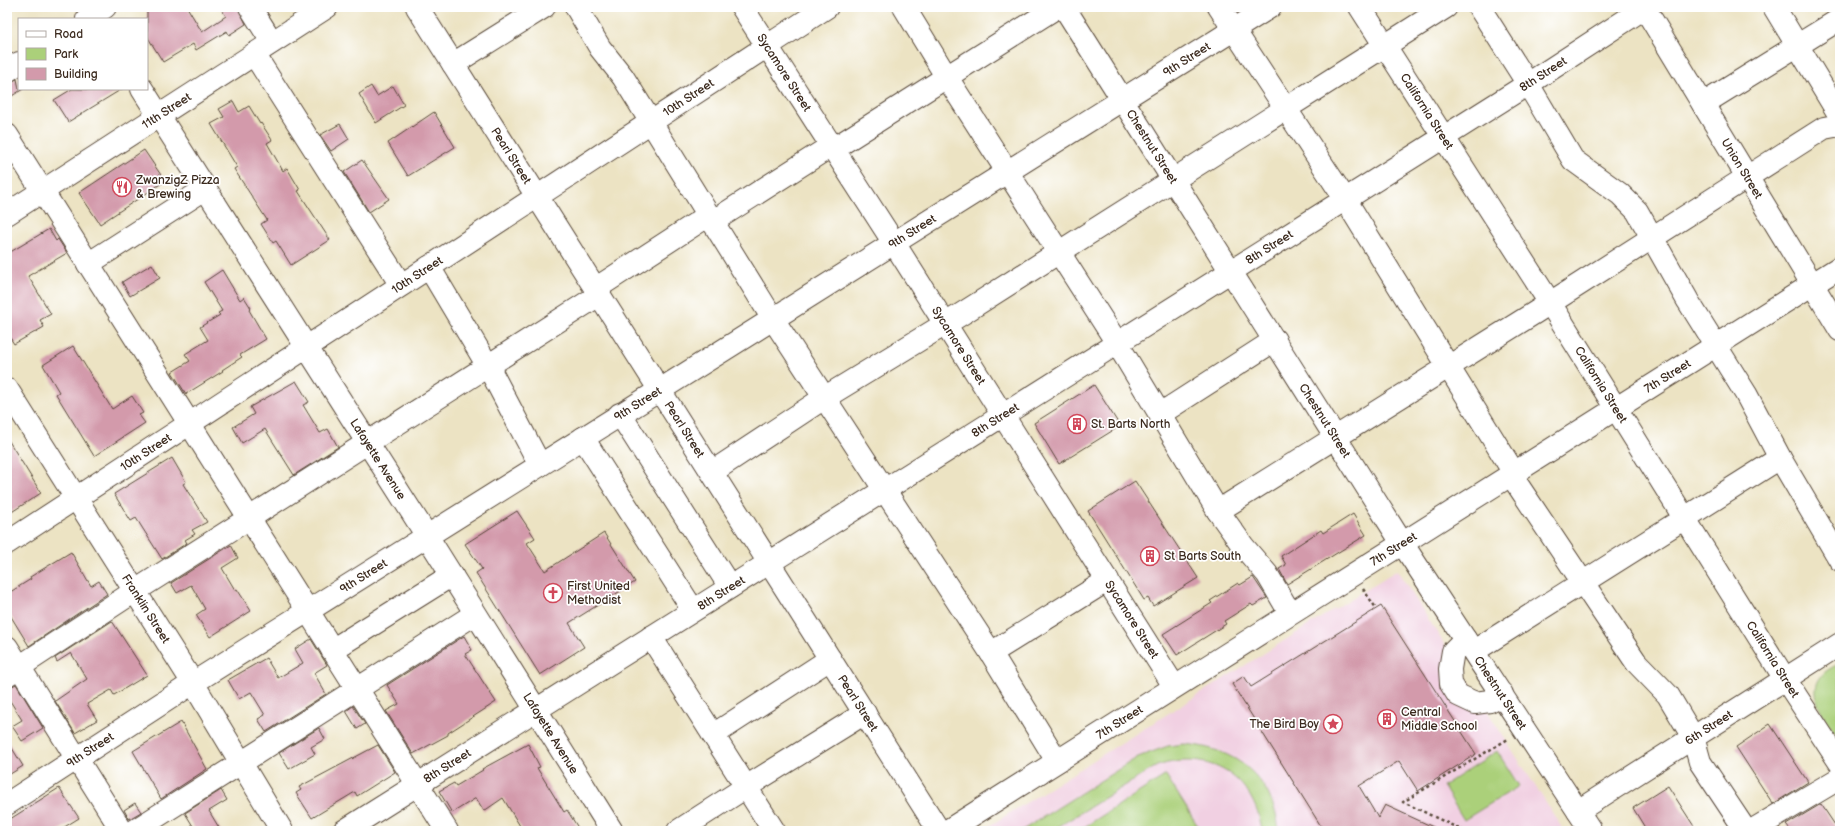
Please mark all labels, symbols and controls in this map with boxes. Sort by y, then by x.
legend [18,18,148,90]
text: Road [54,27,83,42]
street label: Sycamore Street [753,31,815,115]
street label: 9th Street [1160,39,1214,80]
text: Park [54,47,78,62]
street label: 8th Street [1517,54,1570,95]
text: Building [54,67,98,82]
street label: California Street [1397,71,1457,153]
street label: 10th Street [660,76,717,120]
street label: 11th Street [139,90,194,133]
street label: Chestnut Street [1123,107,1181,187]
street label: Pearl Street [487,125,534,187]
street label: Union Street [1718,136,1766,202]
place label: ZwanzigZ Pizza & Brewing [135,173,220,202]
restaurant icon: ZwanzigZ Pizza & Brewing [111,176,133,198]
street label: 9th Street [886,211,939,253]
street label: 8th Street [1243,227,1296,268]
street label: 10th Street [389,253,446,297]
street label: Sycamore Street [928,304,989,388]
street label: California Street [1571,344,1630,426]
street label: 7th Street [1642,356,1694,397]
street label: Chestnut Street [1295,381,1354,461]
street label: 9th Street [611,384,665,425]
street label: Pearl Street [661,399,708,461]
street label: 8th Street [969,400,1022,441]
building icon: St. Barts North [1066,413,1088,435]
street label: Lafayette Avenue [346,416,409,503]
place label: St. Barts North [1091,417,1171,432]
street label: 10th Street [118,430,175,475]
street label: 7th Street [1368,529,1420,570]
building icon: St Barts South [1139,545,1161,567]
place label: St Barts South [1164,549,1241,564]
street label: 9th Street [337,556,390,597]
street label: Franklin Street [118,572,173,647]
street label: 8th Street [695,573,748,614]
street label: Sycamore Street [1101,578,1162,662]
place label: First United Methodist [567,579,630,608]
church icon: First United Methodist [542,582,564,604]
street label: California Street [1743,619,1802,701]
street label: Chestnut Street [1470,654,1530,733]
street label: Pearl Street [834,672,881,735]
street label: Lafayette Avenue [519,690,581,777]
street label: 7th Street [1094,702,1146,743]
place label: Central Middle School [1401,705,1477,734]
street label: 6th Street [1682,707,1736,749]
building icon: Central Middle School [1376,708,1398,730]
place icon: The Bird Boy [1322,713,1344,735]
place label: The Bird Boy [1250,717,1320,732]
street label: 9th Street [64,729,117,771]
street label: 8th Street [421,746,474,787]

